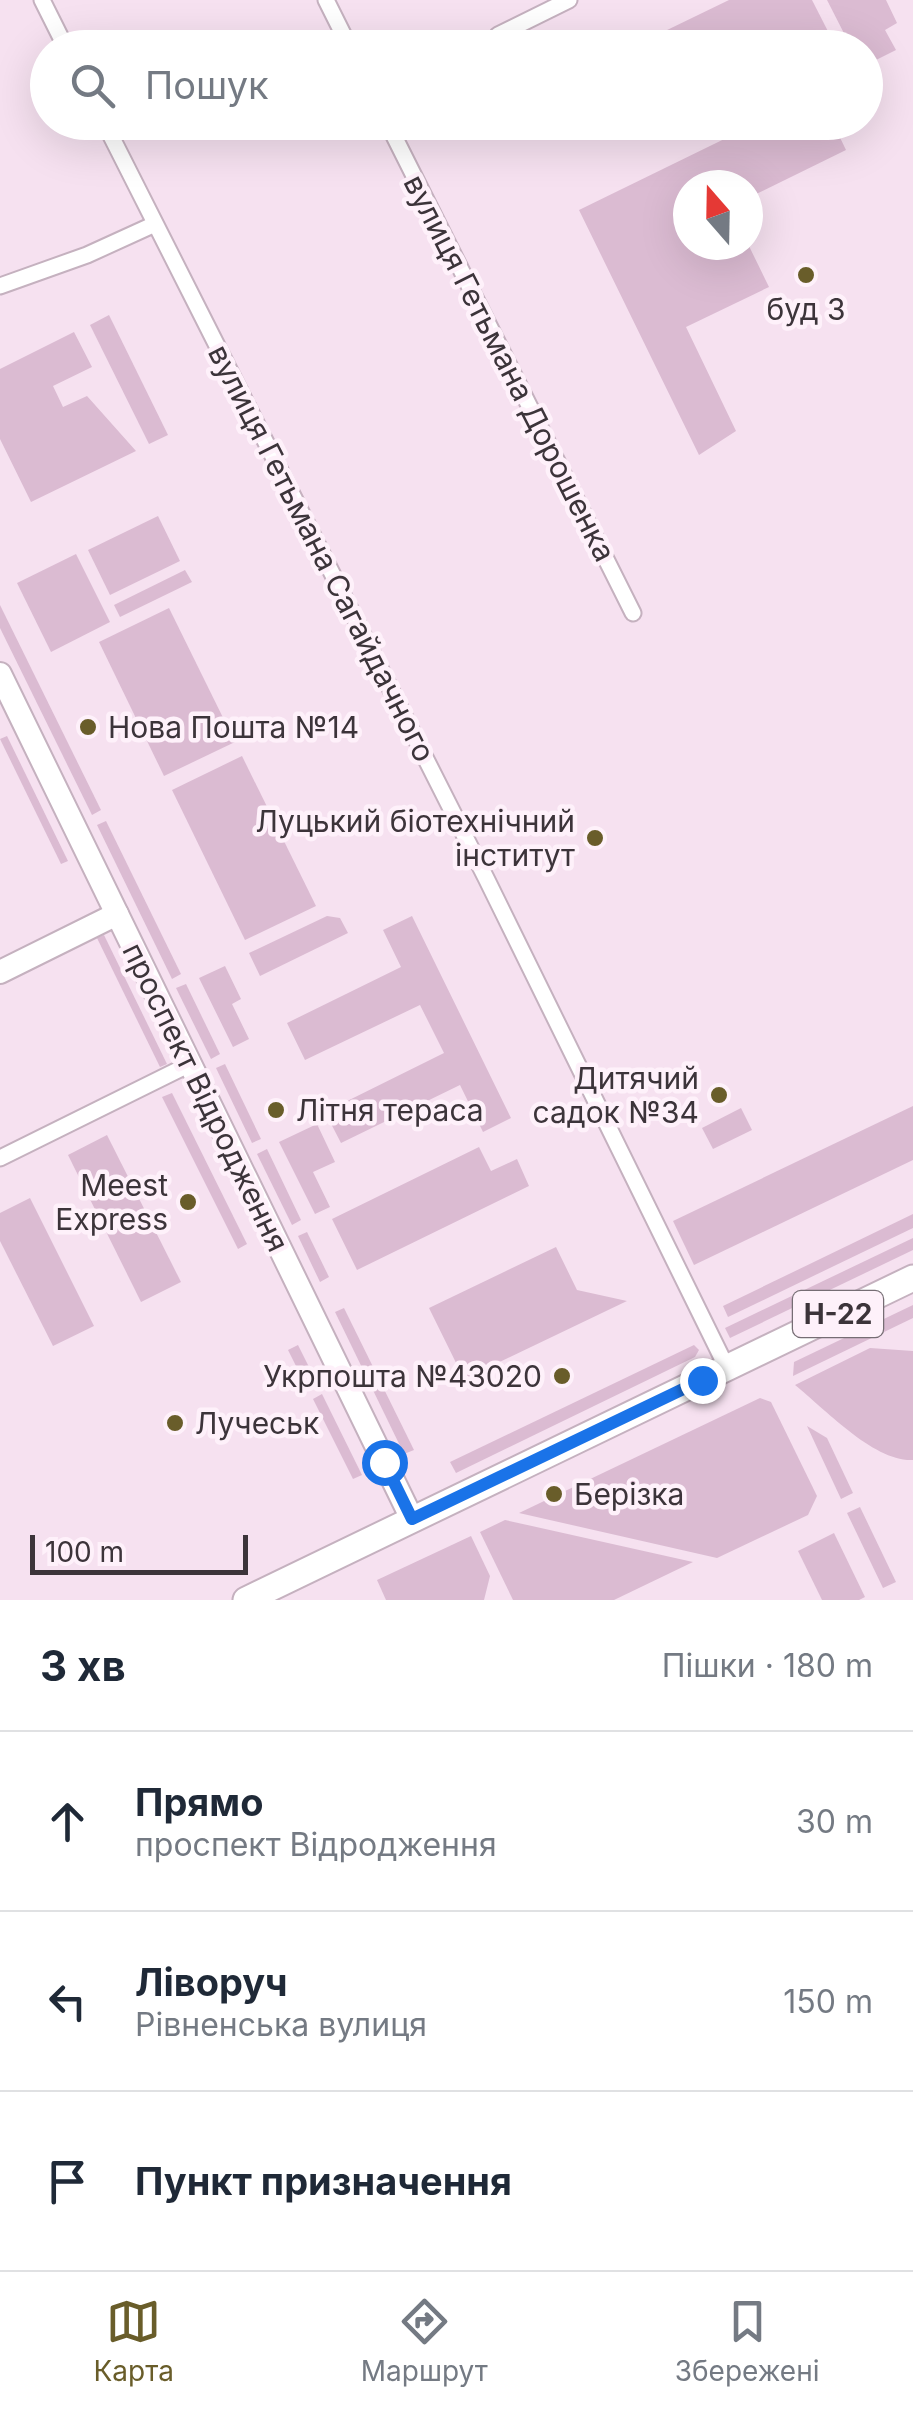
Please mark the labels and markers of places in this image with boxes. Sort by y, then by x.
marker: буд 3 [795,264,817,286]
place label: буд 3 [766,291,846,327]
place label: Нова Пошта №14 [108,709,359,745]
marker: Нова Пошта №14 [77,716,99,738]
place label: Луцький біотехнічний інститут [255,803,575,873]
marker: Луцький біотехнічний інститут [584,827,606,849]
place label: Дитячий садок №34 [533,1060,699,1130]
marker: Дитячий садок №34 [708,1084,730,1106]
place label: Літня тераса [296,1092,484,1128]
marker: Літня тераса [265,1099,287,1121]
place label: Meest Express [55,1167,168,1237]
marker: Meest Express [177,1191,199,1213]
place label: Укрпошта №43020 [263,1358,542,1394]
marker: Укрпошта №43020 [551,1365,573,1387]
place label: Лучеськ [195,1405,319,1441]
marker: Лучеськ [164,1412,186,1434]
place label: Берізка [574,1476,684,1512]
marker: Берізка [543,1483,565,1505]

